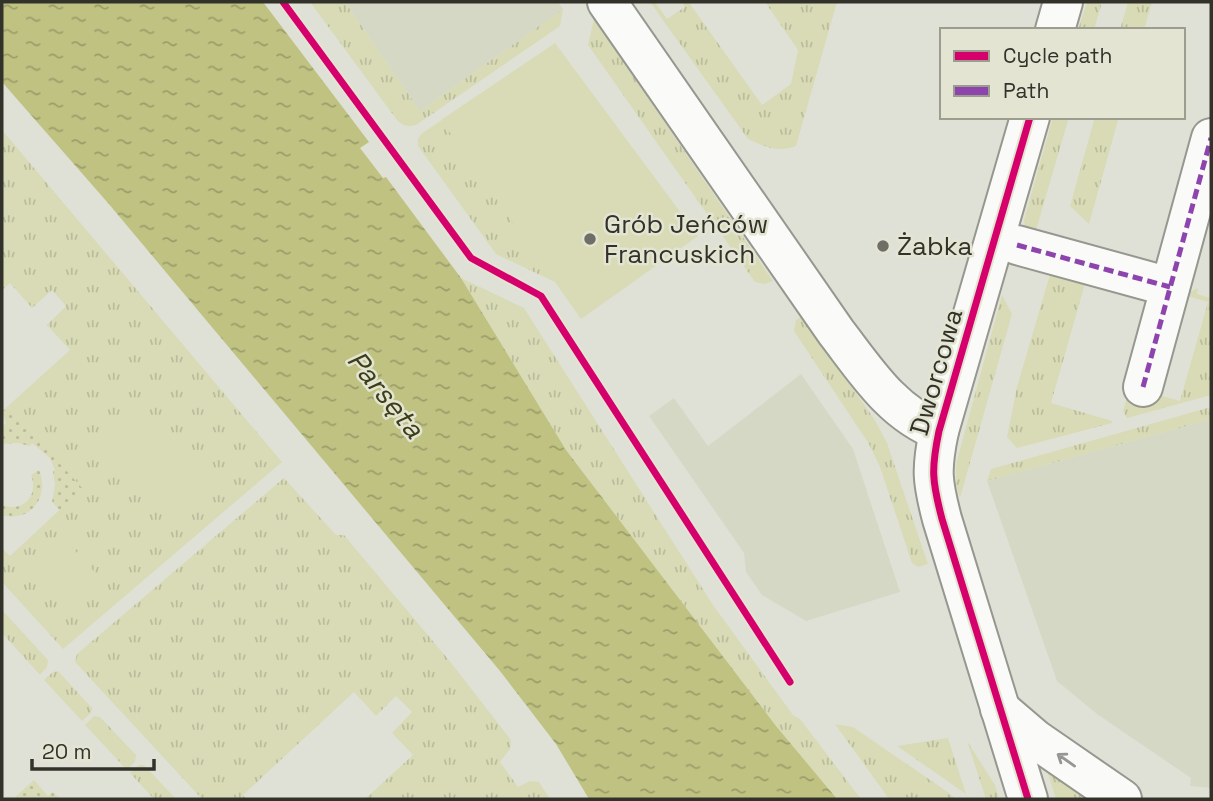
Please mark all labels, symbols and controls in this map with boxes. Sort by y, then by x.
legend [940,28,1185,119]
text: Cycle path [1003,42,1112,69]
text: Path [1003,77,1049,104]
place label: Grób Jeńców Francuskich [604,207,768,271]
place label: Żabka [897,229,972,263]
marker: Grób Jeńców Francuskich [582,231,598,247]
marker: Żabka [875,238,891,254]
street label: Dworcowa [902,305,970,439]
water label: Parsęta [340,343,433,446]
scale bar [32,728,154,772]
text: 20 m [42,738,92,765]
one-way arrow [1057,753,1076,767]

